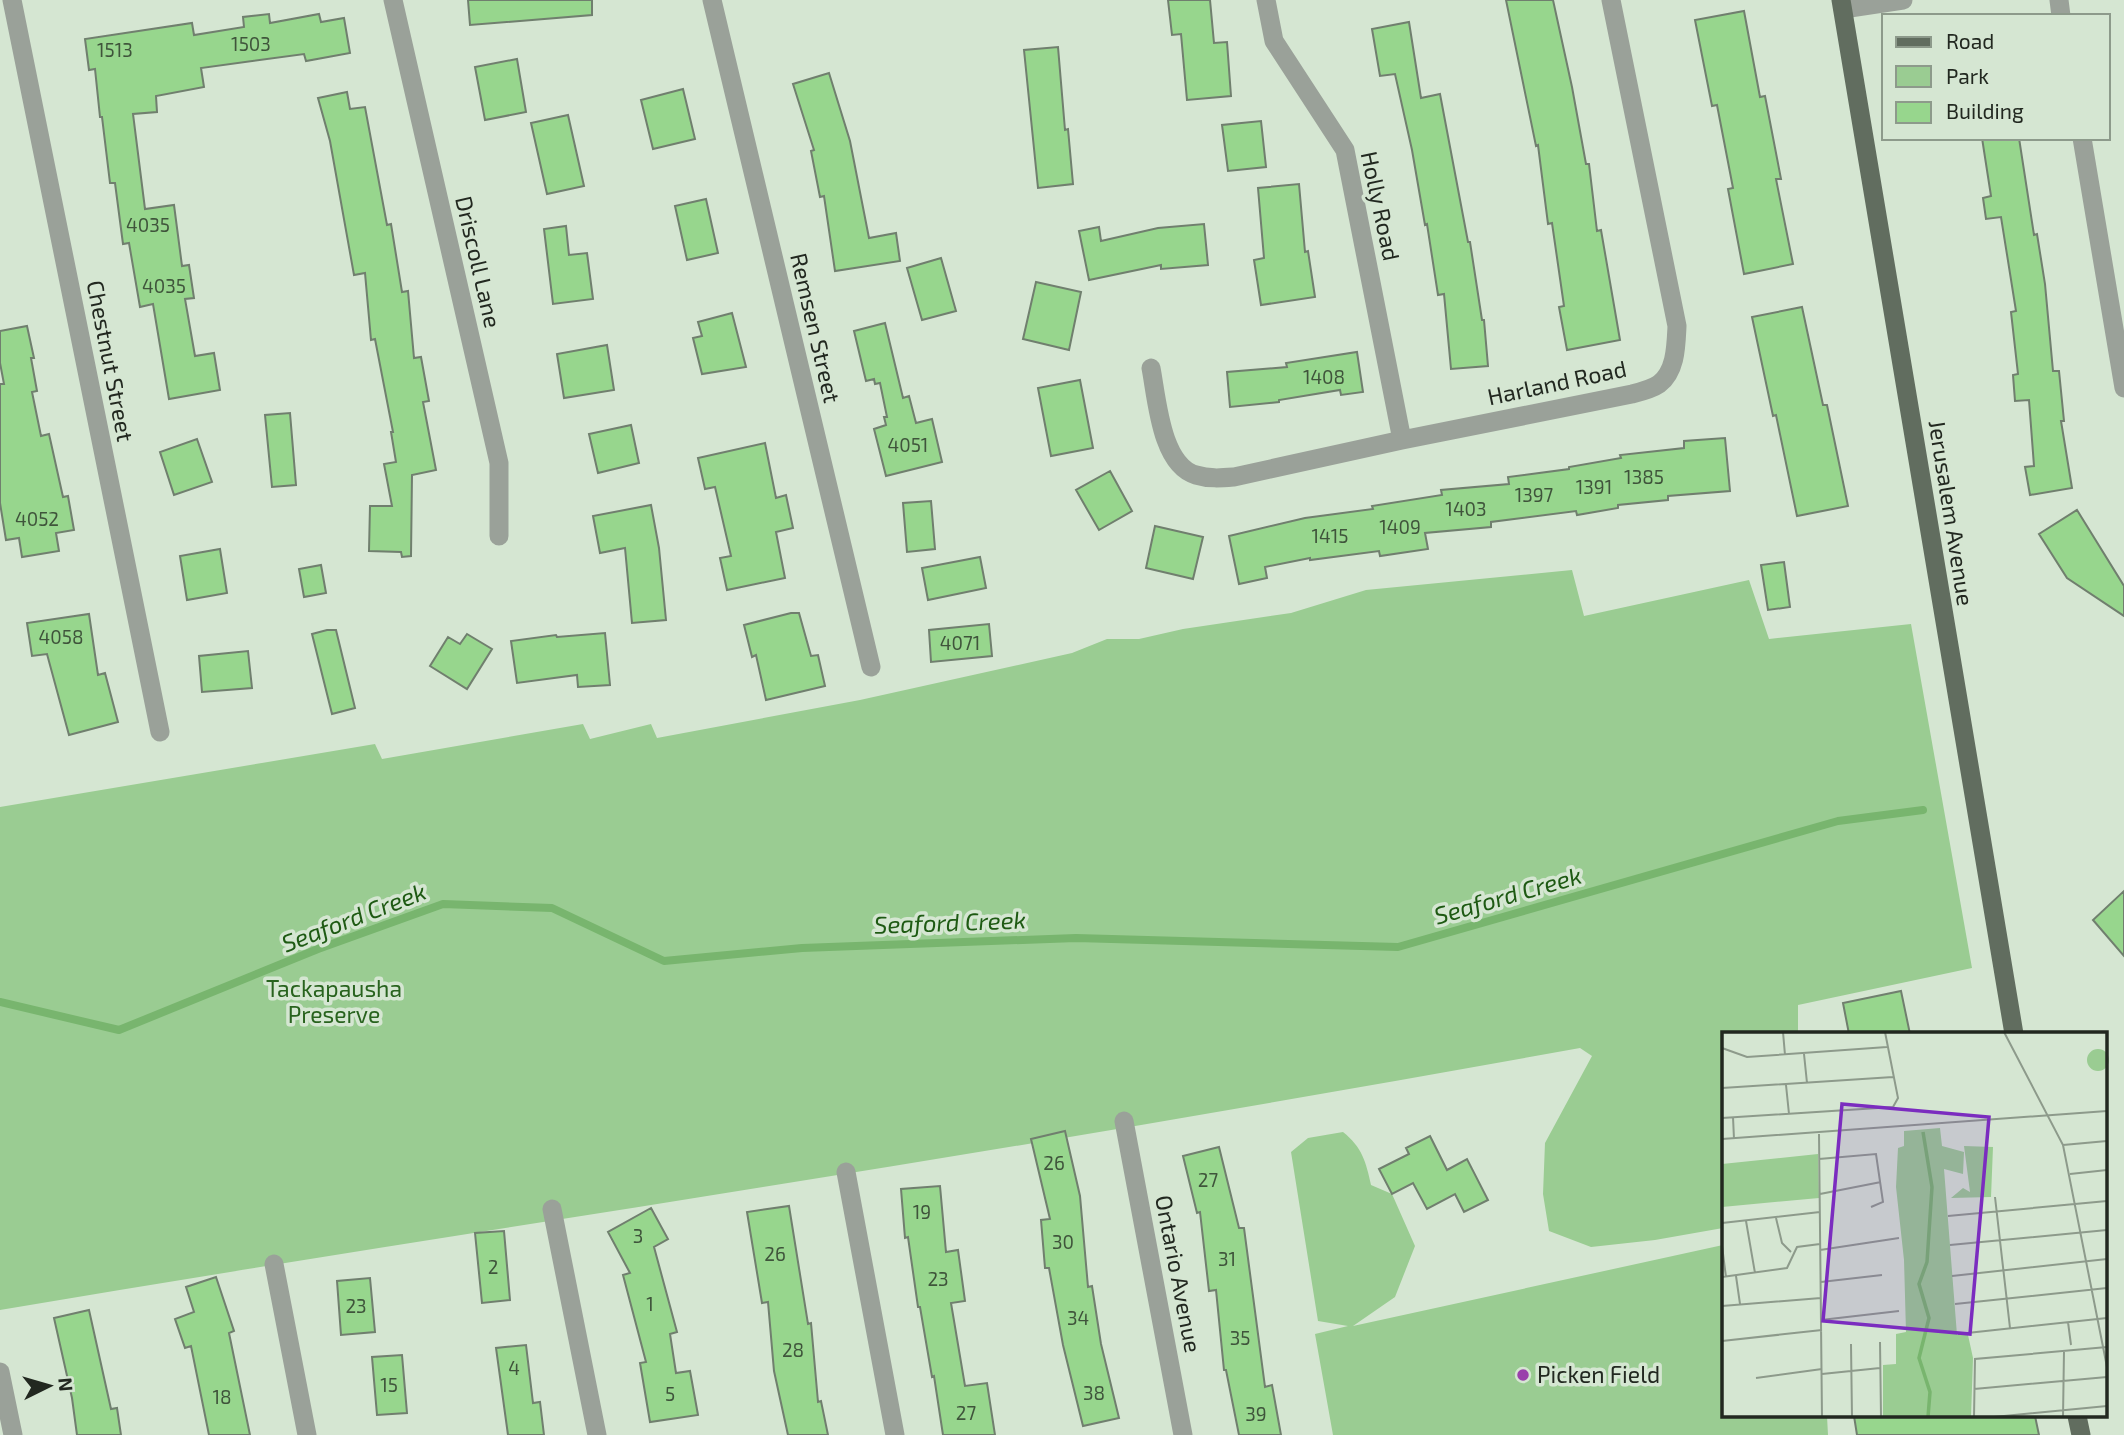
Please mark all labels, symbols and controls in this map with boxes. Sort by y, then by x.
legend [1882,14,2110,140]
text: Road [1946,28,1994,53]
house number: 1503 [231,32,271,55]
house number: 1513 [97,38,133,61]
text: Park [1946,63,1989,88]
text: Building [1946,98,2024,123]
street label: Holly Road [1356,148,1406,263]
street label: Driscoll Lane [450,193,508,330]
house number: 4035 [126,213,170,236]
street label: Remsen Street [785,250,847,406]
house number: 4035 [142,274,186,297]
street label: Chestnut Street [82,278,140,444]
street label: Harland Road [1485,354,1629,410]
house number: 1408 [1303,365,1345,388]
street label: Jerusalem Avenue [1923,418,1981,608]
house number: 4051 [888,433,928,456]
house number: 1385 [1624,465,1664,488]
house number: 1391 [1576,475,1612,498]
house number: 1397 [1515,483,1554,506]
house number: 1403 [1445,497,1487,520]
house number: 4052 [15,507,59,530]
house number: 1409 [1379,515,1421,538]
house number: 1415 [1312,524,1349,547]
house number: 4058 [39,625,83,648]
house number: 4071 [940,631,980,654]
water label: Seaford Creek [1430,860,1585,929]
water label: Seaford Creek [277,876,430,957]
water label: Seaford Creek [873,904,1027,939]
park label: Tackapausha Preserve [266,974,402,1028]
inset map [1722,1032,2106,1418]
house number: 26 [1043,1151,1065,1174]
house number: 27 [1198,1168,1218,1191]
street label: Ontario Avenue [1150,1193,1208,1355]
house number: 19 [913,1200,931,1223]
house number: 3 [633,1224,643,1247]
house number: 30 [1052,1230,1074,1253]
house number: 26 [764,1242,786,1265]
house number: 31 [1218,1247,1236,1270]
house number: 2 [488,1255,498,1278]
house number: 23 [927,1267,949,1290]
house number: 1 [646,1292,654,1315]
house number: 23 [345,1294,367,1317]
house number: 34 [1067,1306,1089,1329]
house number: 35 [1230,1326,1250,1349]
house number: 28 [782,1338,804,1361]
north arrow [14,1351,84,1421]
house number: 4 [508,1356,520,1379]
place label: Picken Field [1537,1360,1660,1388]
marker: Picken Field [1515,1367,1531,1383]
house number: 15 [380,1373,398,1396]
text: N [54,1377,78,1392]
house number: 38 [1083,1381,1105,1404]
house number: 5 [665,1382,675,1405]
house number: 18 [212,1385,232,1408]
house number: 27 [956,1401,976,1424]
house number: 39 [1245,1402,1267,1425]

